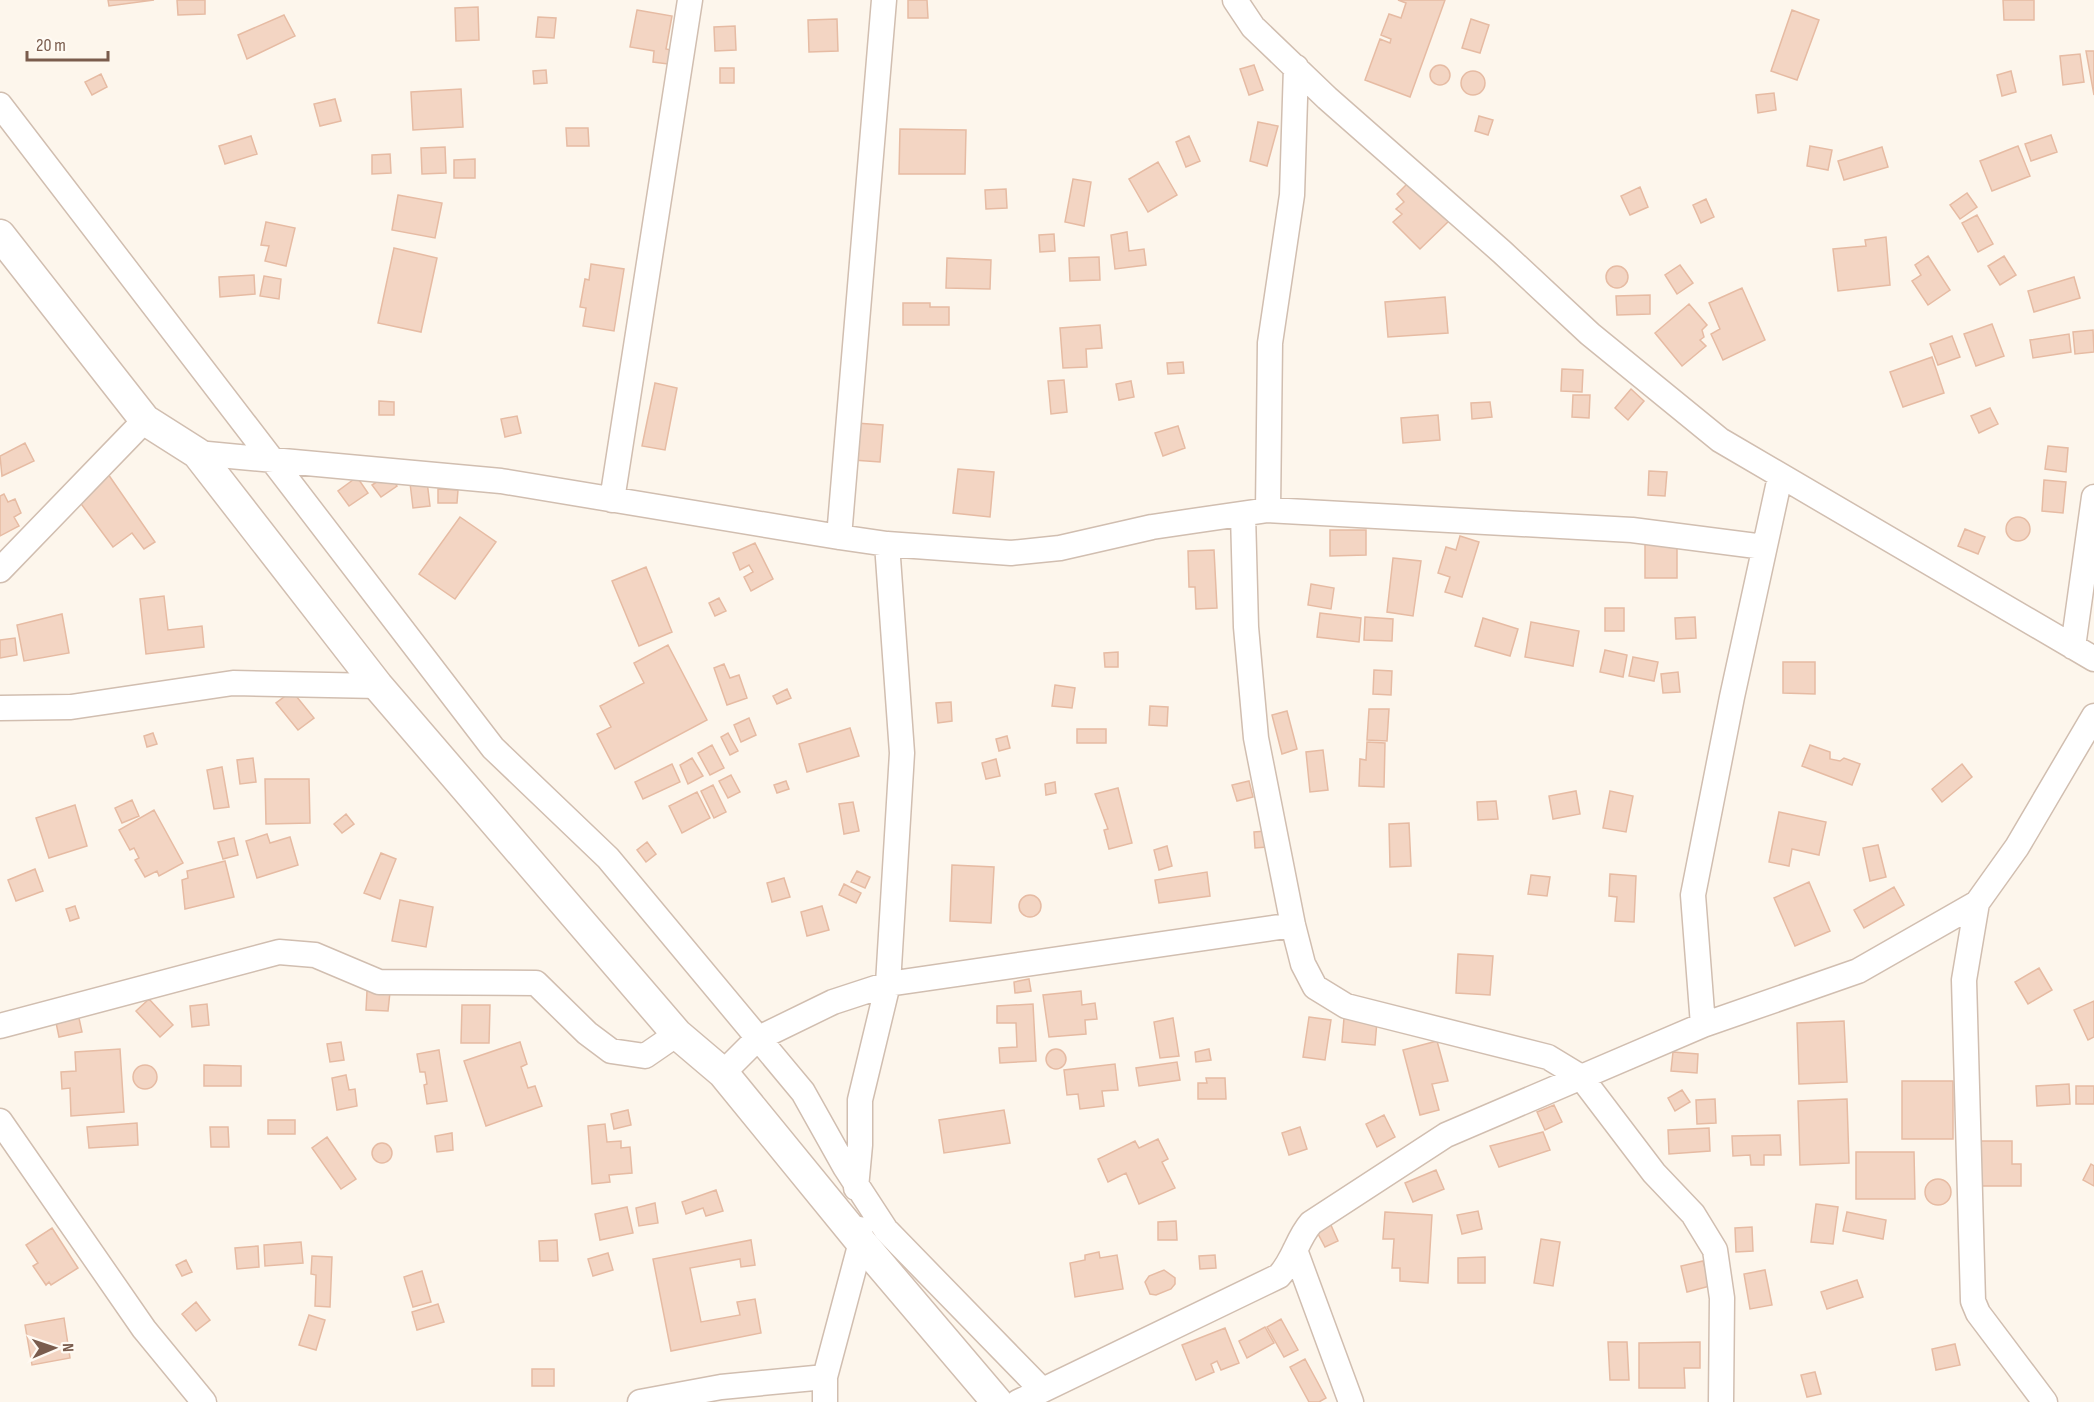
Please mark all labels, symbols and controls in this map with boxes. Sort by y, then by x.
scale bar [27,24,108,62]
text: 20 m [36,35,66,56]
north arrow [24,1318,84,1378]
text: N [58,1343,77,1352]

